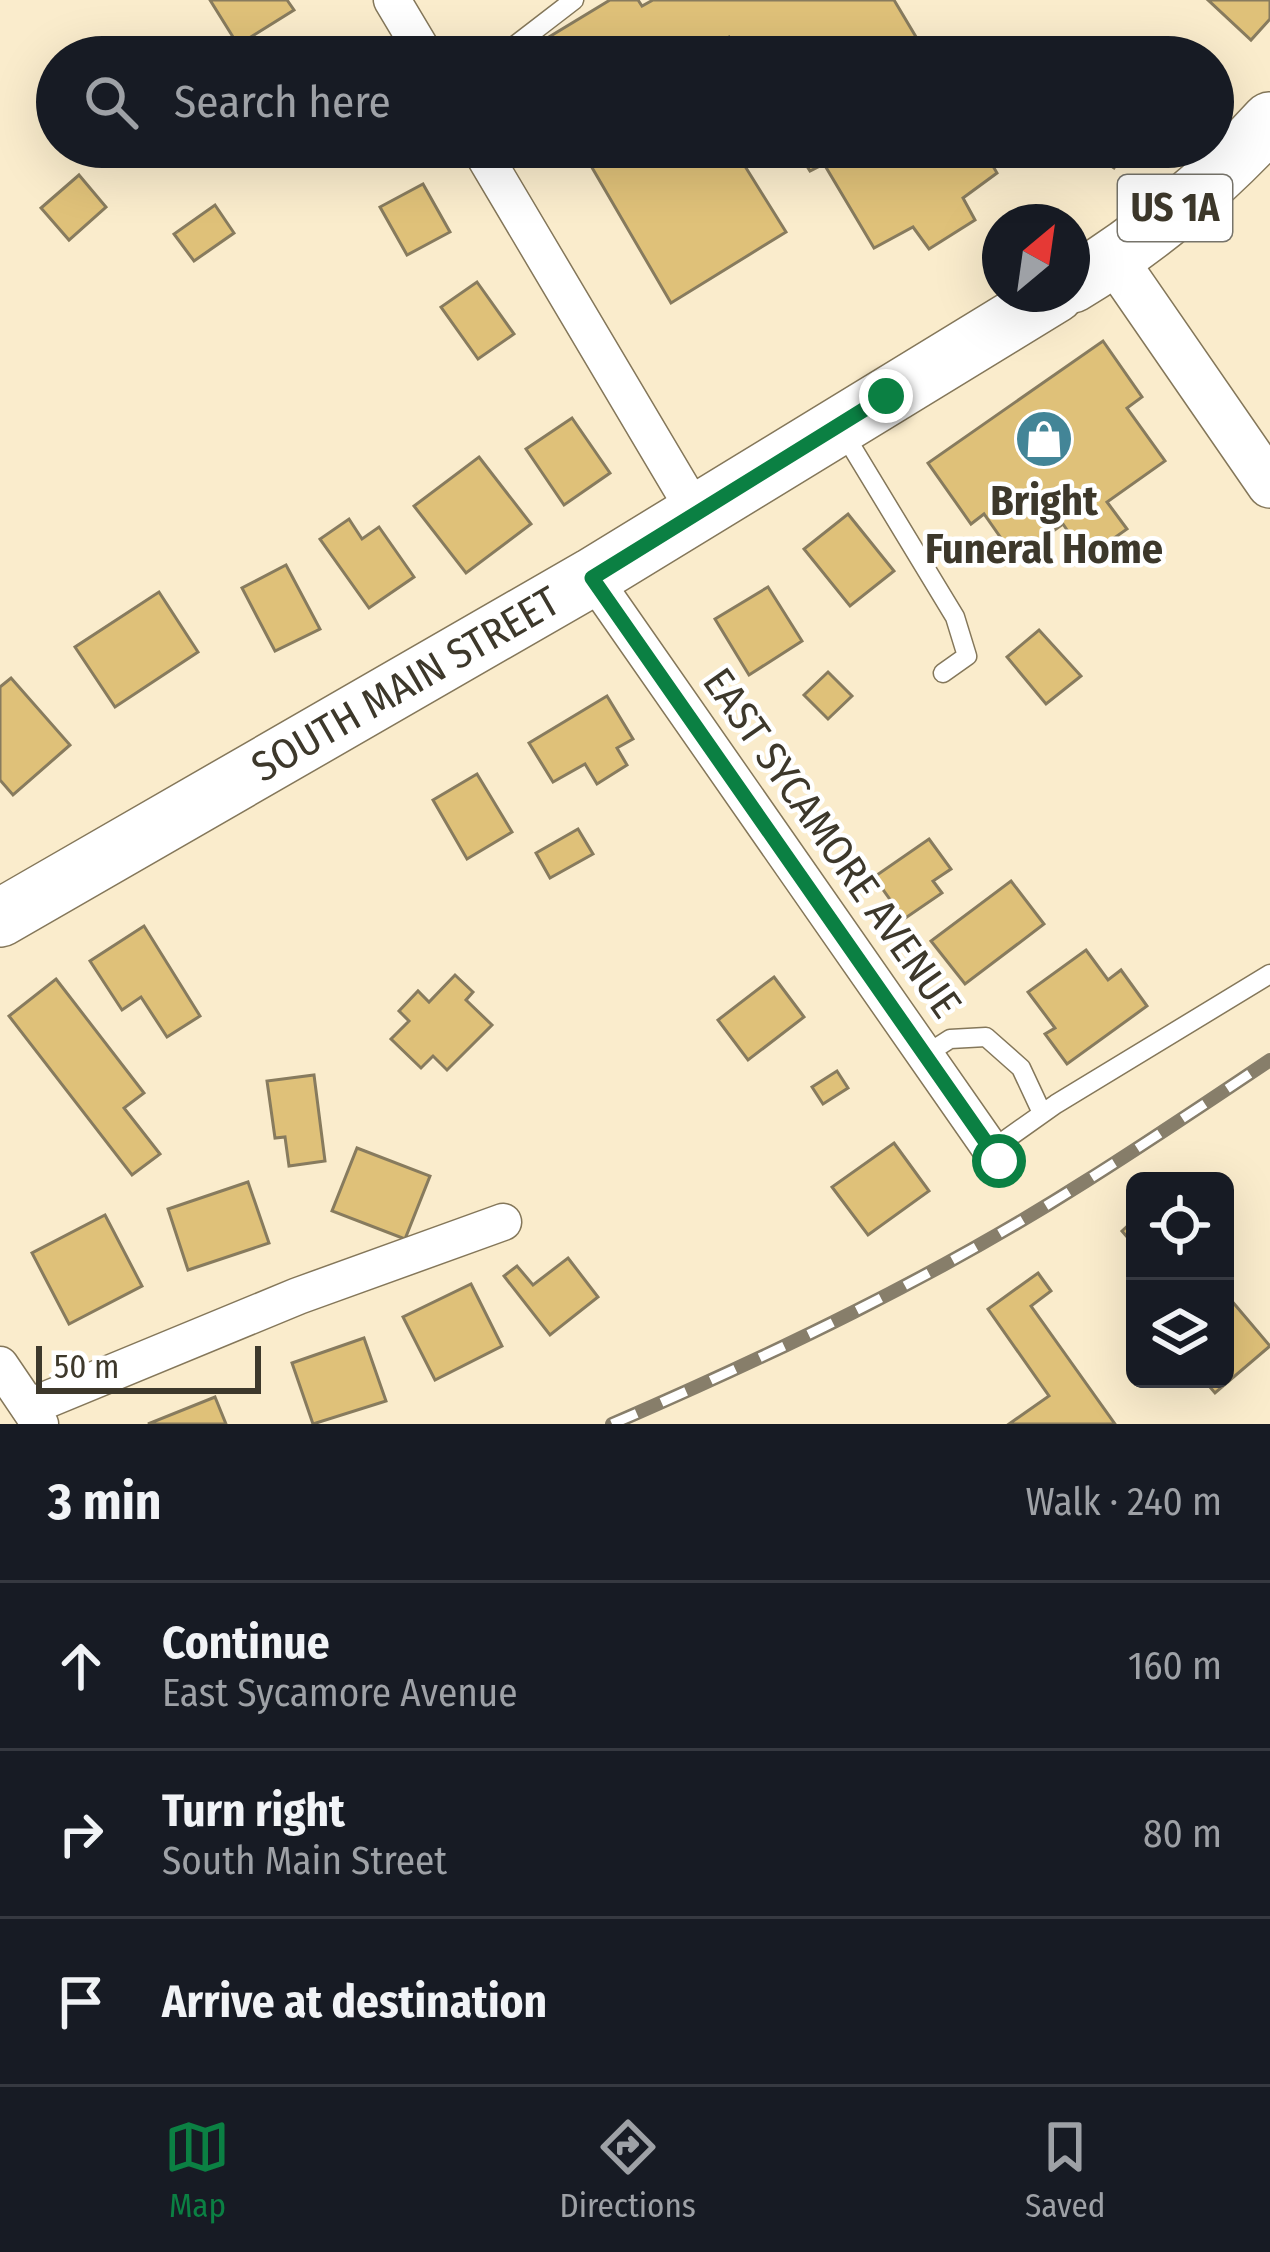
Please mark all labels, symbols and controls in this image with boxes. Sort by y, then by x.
search box [36,36,1234,168]
icon: search [78,69,144,135]
text: Search here [174,75,391,129]
road number: US 1A [1118,175,1232,241]
north arrow [982,204,1090,312]
route end [859,369,913,423]
shop icon: Bright Funeral Home [1013,408,1075,470]
place label: Bright Funeral Home [925,476,1163,574]
street label: SOUTH MAIN STREET [243,576,568,792]
street label: EAST SYCAMORE AVENUE [693,659,971,1027]
route start [972,1134,1026,1188]
map controls [1126,1172,1234,1388]
button: locate [1126,1172,1234,1280]
button: layers [1126,1280,1234,1388]
scale bar [36,1340,261,1393]
text: 50 m [54,1347,119,1387]
text: 3 min [48,1471,162,1533]
text: Walk · 240 m [1025,1479,1222,1525]
text: Continue [162,1616,330,1670]
icon: ahead [48,1633,114,1699]
text: 160 m [1128,1643,1222,1689]
text: East Sycamore Avenue [162,1670,518,1716]
text: Turn right [162,1784,345,1838]
icon: right [48,1801,114,1867]
text: 80 m [1143,1811,1222,1857]
text: South Main Street [162,1838,447,1884]
icon: arrive [48,1969,114,2035]
text: Arrive at destination [162,1975,547,2029]
tab: Map [164,2114,230,2226]
tab: Directions [559,2114,696,2226]
tab: Saved [1025,2114,1105,2226]

